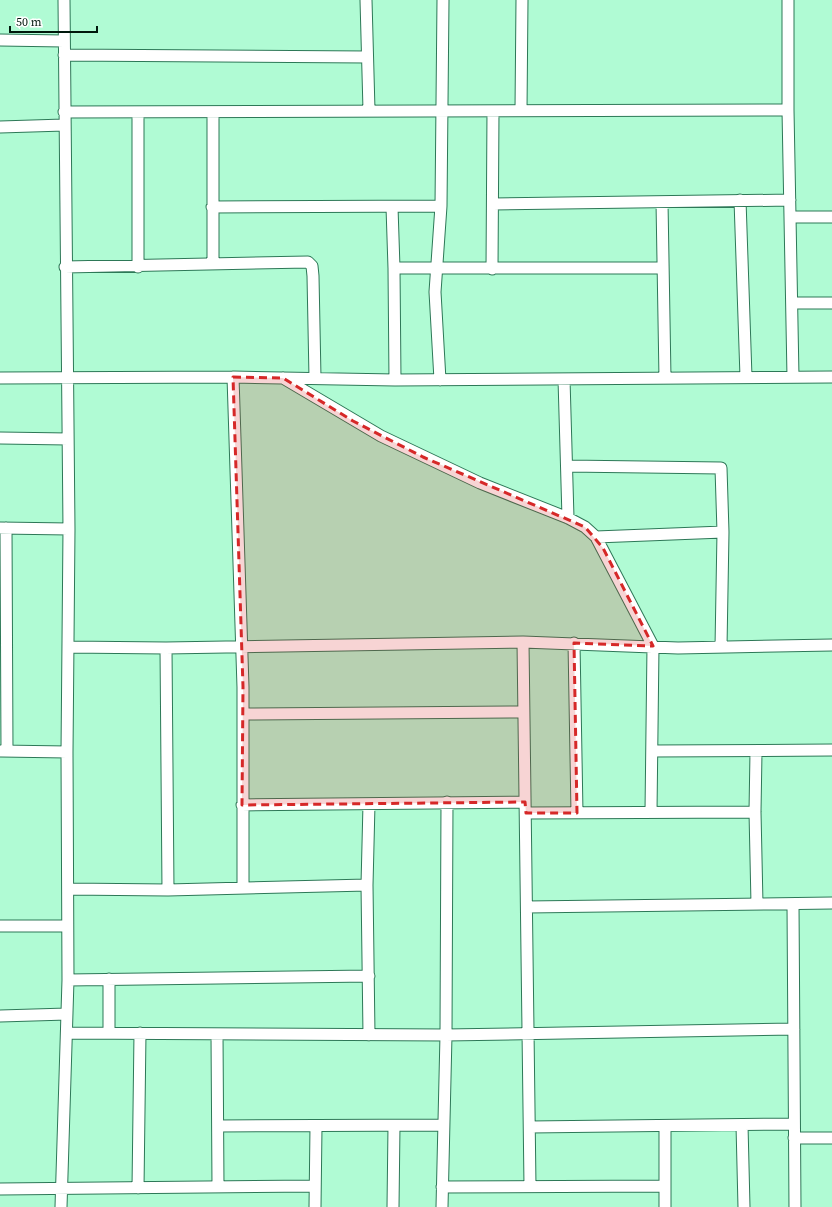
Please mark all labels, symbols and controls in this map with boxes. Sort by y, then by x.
scale bar [10,8,97,34]
text: 50 m [16,14,42,30]

